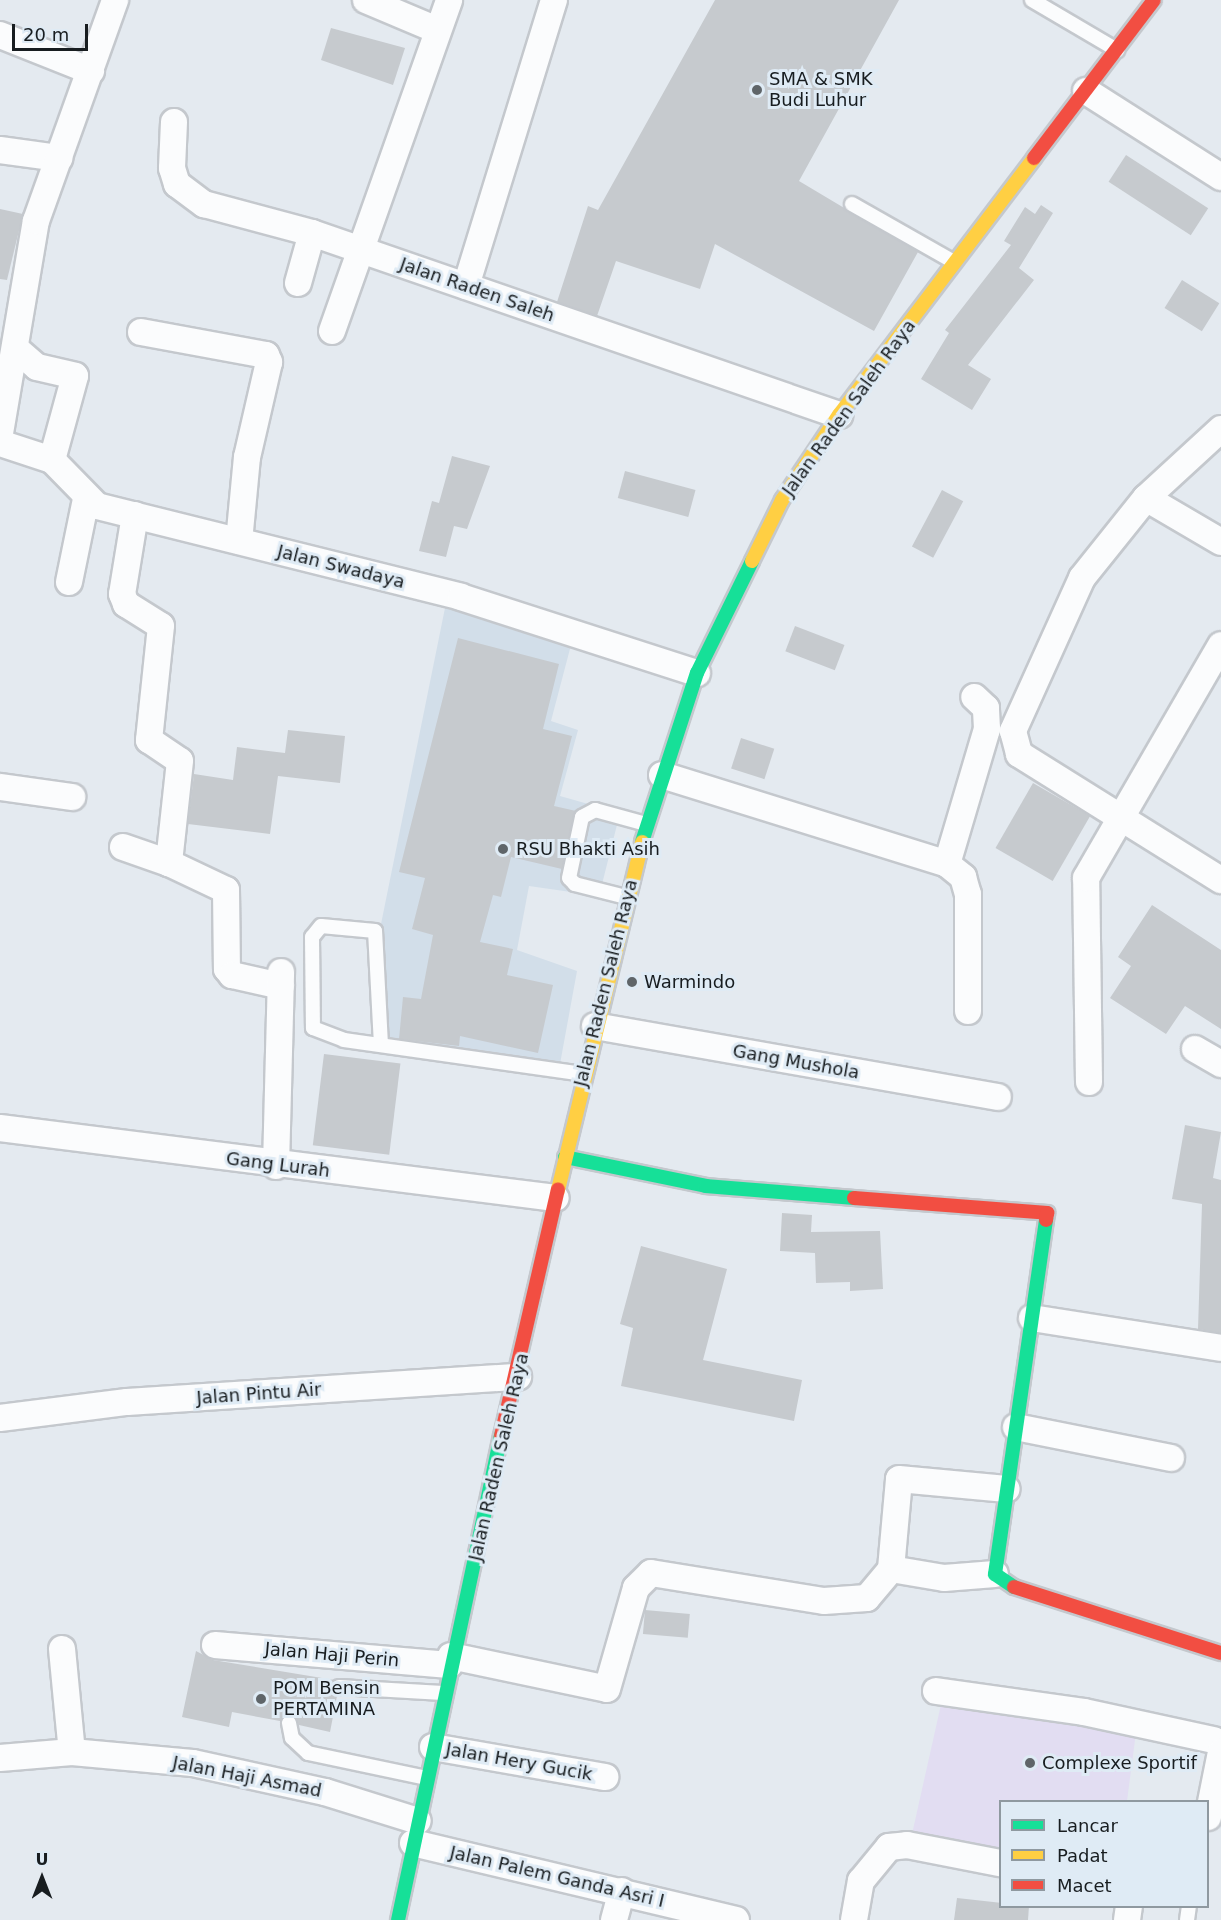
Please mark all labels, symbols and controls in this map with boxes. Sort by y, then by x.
scale bar [15,12,92,50]
text: 20 m [23,24,69,45]
place label: SMA & SMK Budi Luhur [769,69,873,112]
marker: SMA & SMK Budi Luhur [750,83,764,97]
street label: Jalan Raden Saleh [397,253,557,327]
street label: Jalan Raden Saleh Raya [778,316,920,500]
street label: Jalan Swadaya [275,541,407,593]
place label: RSU Bhakti Asih [516,838,660,860]
marker: RSU Bhakti Asih [494,840,512,858]
street label: Jalan Raden Saleh Raya [570,877,642,1089]
place label: Warmindo [644,971,735,993]
marker: Warmindo [625,975,639,989]
street label: Gang Mushola [731,1040,861,1084]
street label: Gang Lurah [225,1148,331,1182]
street label: Jalan Raden Saleh Raya [465,1351,533,1563]
street label: Jalan Pintu Air [196,1379,322,1409]
street label: Jalan Haji Perin [264,1638,400,1672]
place label: POM Bensin PERTAMINA [273,1678,380,1720]
marker: POM Bensin PERTAMINA [254,1692,268,1706]
street label: Jalan Hery Gucik [444,1738,594,1786]
street label: Jalan Haji Asmad [171,1752,323,1802]
place label: Complexe Sportif [1042,1752,1197,1774]
marker: Complexe Sportif [1023,1756,1037,1770]
legend [999,1800,1209,1908]
text: Lancar [1057,1815,1118,1836]
street label: Jalan Palem Ganda Asri I [448,1842,666,1912]
text: Padat [1057,1845,1108,1866]
north arrow [12,1848,72,1908]
text: U [36,1850,49,1869]
text: Macet [1057,1875,1112,1896]

